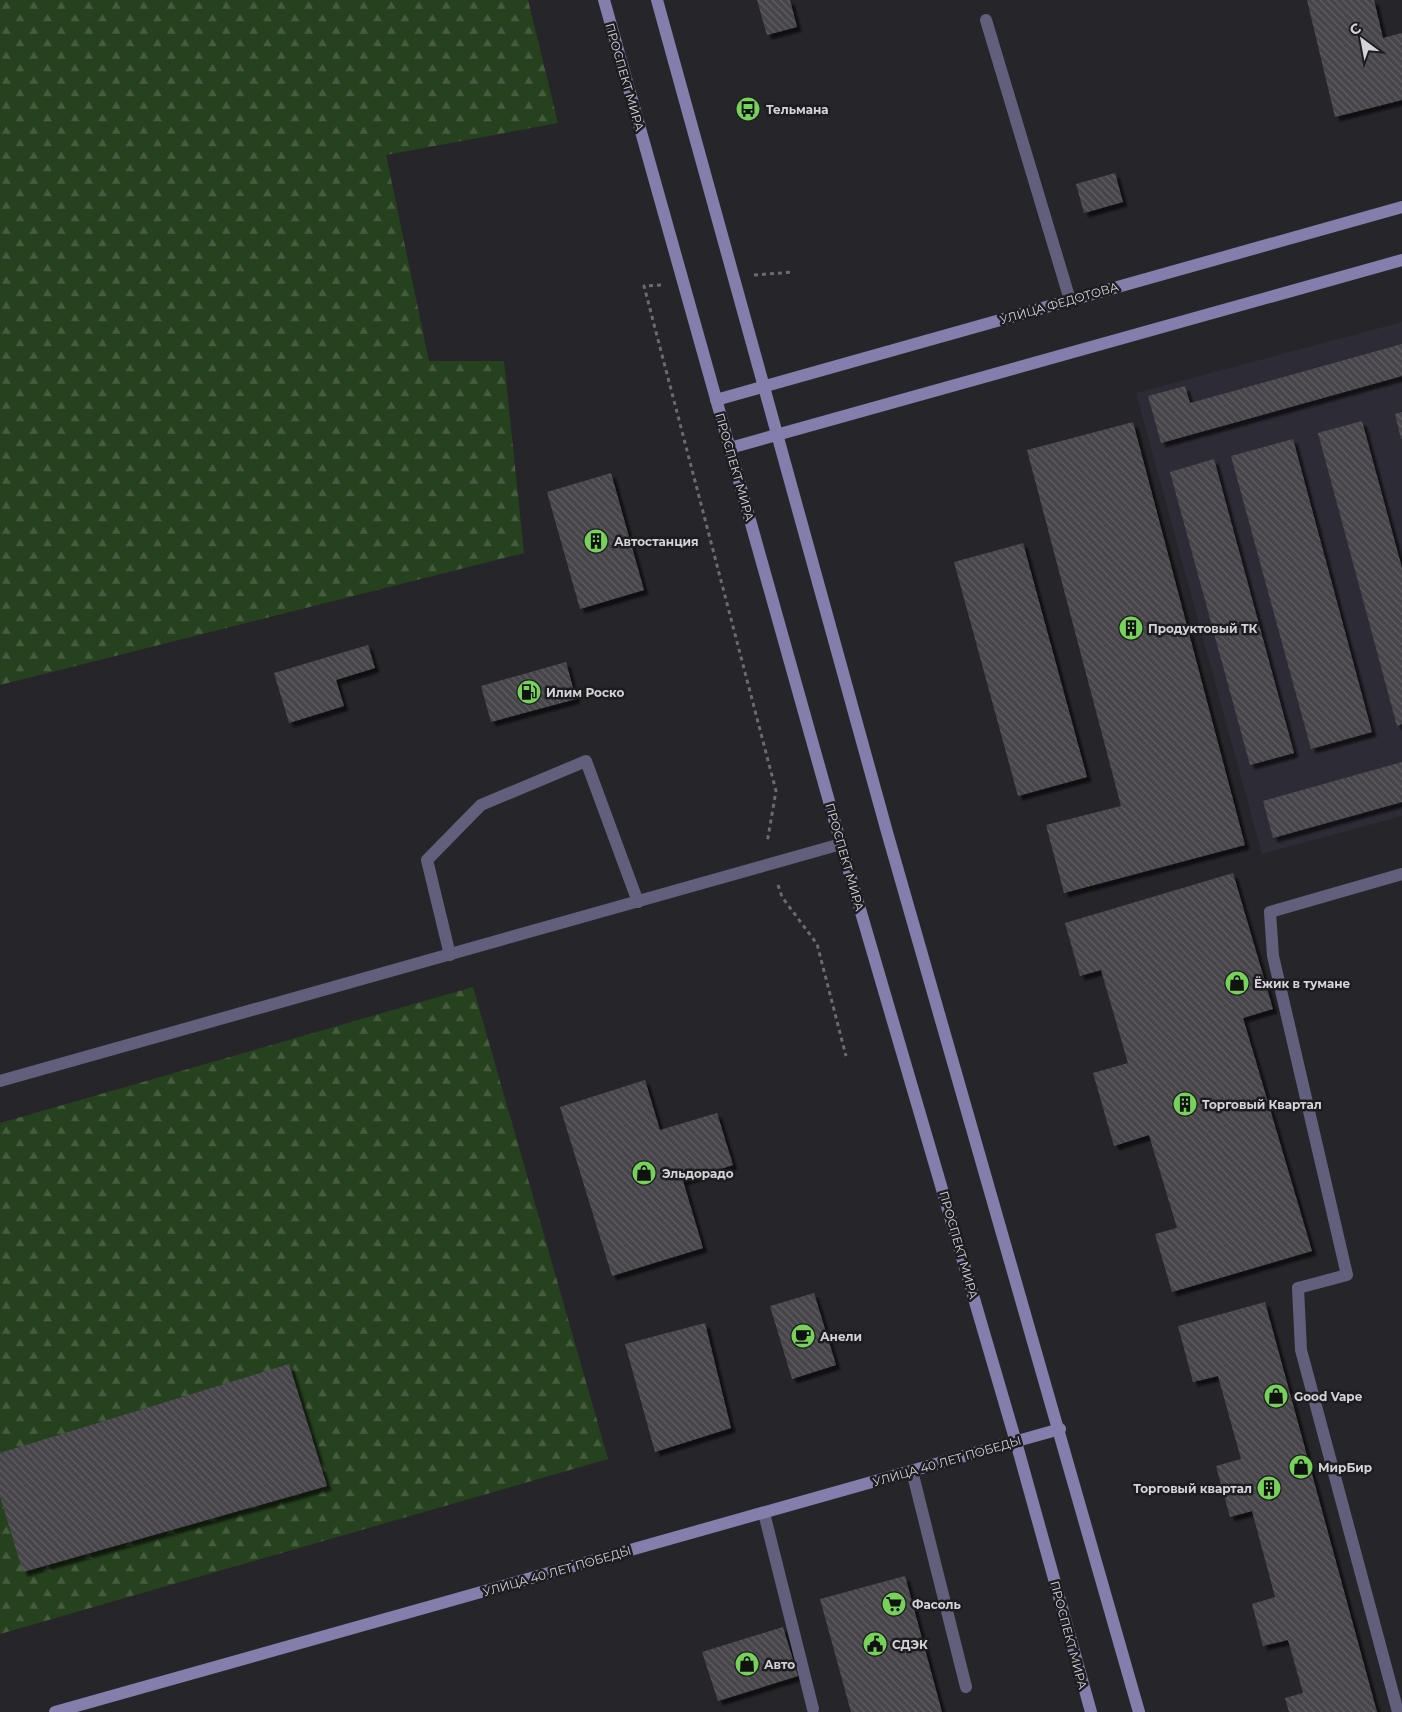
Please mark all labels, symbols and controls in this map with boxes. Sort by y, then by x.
north arrow [1337,15,1387,65]
text: С [1346,19,1364,39]
street label: ПРОСПЕКТ МИРА [602,21,648,133]
bus stop icon: Тельмана [735,96,761,122]
place label: Тельмана [766,102,829,117]
street label: УЛИЦА ФЕДОТОВА [998,279,1120,327]
street label: ПРОСПЕКТ МИРА [712,411,758,523]
building icon: Автостанция [583,528,609,554]
place label: Автостанция [614,534,699,549]
building icon: Продуктовый ТК [1118,615,1144,641]
place label: Продуктовый ТК [1148,621,1258,636]
fuel station icon: Илим Роско [516,679,542,705]
place label: Илим Роско [546,685,625,700]
street label: ПРОСПЕКТ МИРА [822,801,868,913]
shop icon: Ёжик в тумане [1224,970,1250,996]
place label: Ёжик в тумане [1254,976,1351,991]
building icon: Торговый Квартал [1172,1091,1198,1117]
place label: Торговый Квартал [1202,1097,1322,1112]
shop icon: Эльдорадо [631,1160,657,1186]
place label: Эльдорадо [662,1166,734,1181]
street label: ПРОСПЕКТ МИРА [936,1189,982,1301]
cafe icon: Анели [790,1323,816,1349]
place label: Анели [820,1329,862,1344]
shop icon: Good Vape [1263,1383,1289,1409]
place label: Good Vape [1294,1389,1363,1404]
street label: УЛИЦА 40 ЛЕТ ПОБЕДЫ [871,1433,1023,1489]
shop icon: МирБир [1288,1454,1314,1480]
place label: МирБир [1318,1460,1372,1475]
building icon: Торговый квартал [1256,1475,1282,1501]
place label: Торговый квартал [1133,1481,1252,1496]
street label: УЛИЦА 40 ЛЕТ ПОБЕДЫ [481,1543,633,1599]
street label: ПРОСПЕКТ МИРА [1047,1579,1091,1691]
supermarket icon: Фасоль [881,1591,907,1617]
place label: Фасоль [912,1597,961,1612]
public building icon: СДЭК [862,1631,888,1657]
place label: СДЭК [892,1637,928,1652]
shop icon: Авто [734,1651,760,1677]
place label: Авто [764,1657,795,1672]

